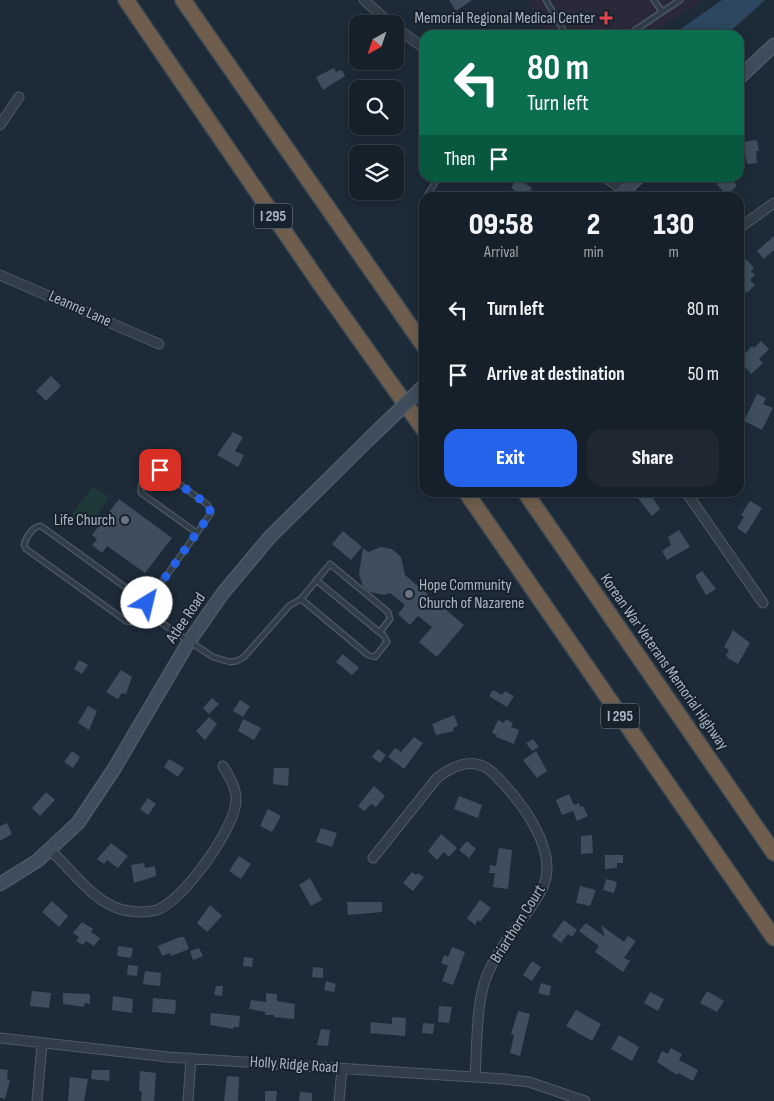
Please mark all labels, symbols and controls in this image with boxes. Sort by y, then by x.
place label: Memorial Regional Medical Center [415,9,595,28]
marker: Memorial Regional Medical Center [599,11,613,25]
north arrow [349,15,404,70]
map controls [349,15,404,200]
text: 80 m [527,47,589,90]
icon: left [444,50,509,115]
button: search [349,80,404,135]
text: Turn left [527,90,589,117]
button: layers [349,145,404,200]
icon: arrive [485,145,513,173]
text: Then [444,148,475,171]
road number: I 295 [254,204,292,228]
text: 09:58 [469,207,534,243]
text: 2 [587,207,600,243]
text: 130 [653,207,694,243]
text: Arrival [484,243,518,262]
text: min [583,243,604,262]
text: m [669,243,679,262]
street label: Leanne Lane [46,287,114,331]
icon: left [444,296,472,324]
text: Turn left [487,298,544,321]
text: 80 m [687,298,719,321]
icon: arrive [444,361,472,389]
text: Arrive at destination [487,363,625,386]
text: 50 m [688,363,719,386]
button: Exit [444,429,577,487]
button: Share [587,429,719,487]
pin [139,449,181,491]
icon: arrive [146,456,174,484]
place label: Life Church [54,511,115,530]
marker: Life Church [119,514,131,526]
street label: Korean War Veterans Memorial Highway [596,570,732,754]
position arrow [120,576,172,628]
place label: Hope Community Church of Nazarene [419,576,524,613]
marker: Hope Community Church of Nazarene [403,588,415,600]
street label: Atlee Road [162,589,210,648]
road number: I 295 [601,704,639,728]
street label: Briarthorn Court [486,881,550,967]
street label: Holly Ridge Road [249,1052,339,1078]

